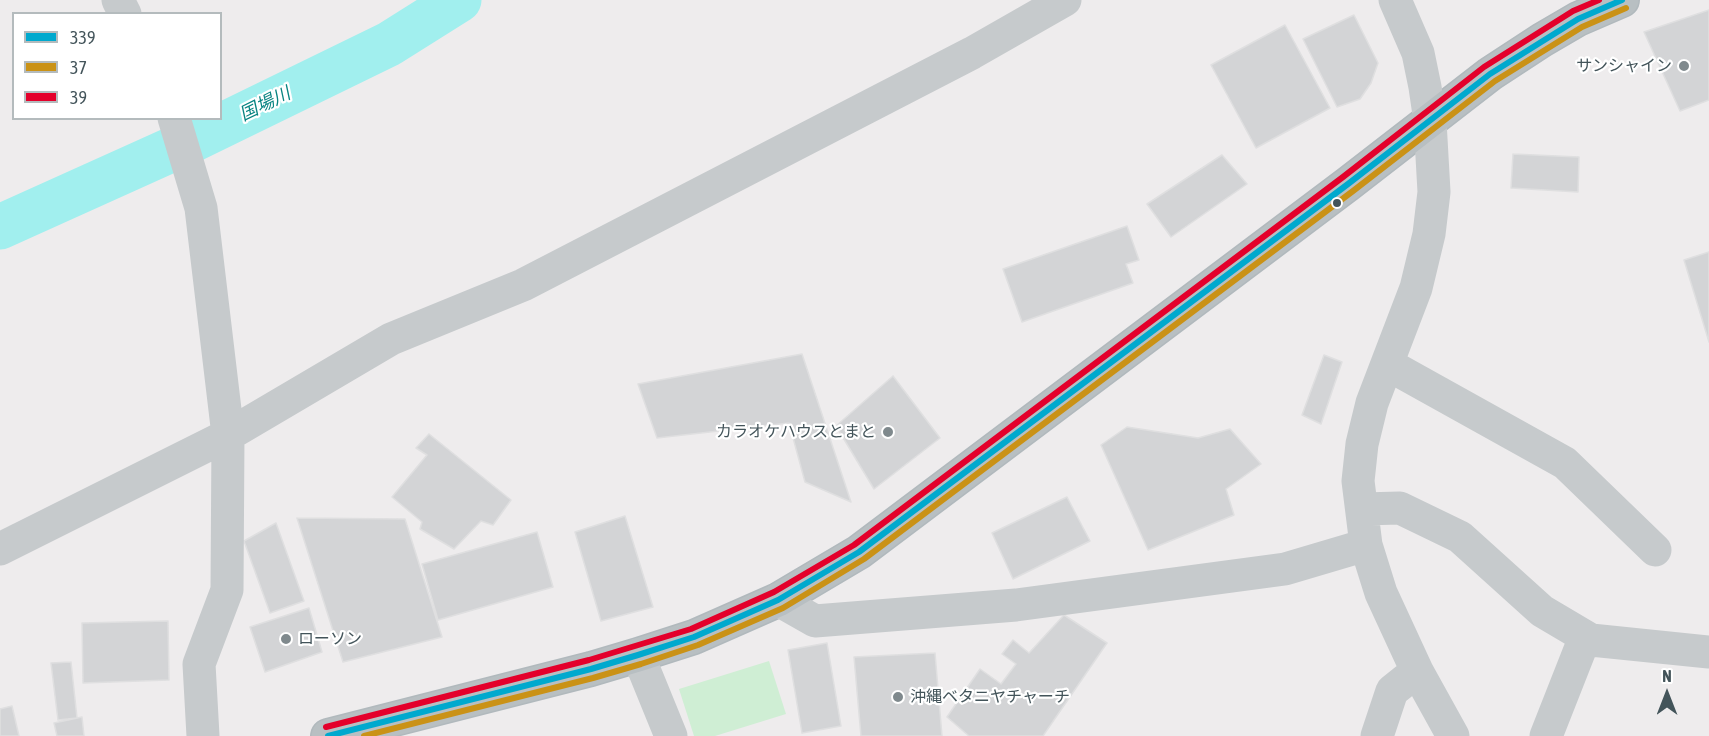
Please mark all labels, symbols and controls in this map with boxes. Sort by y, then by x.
legend [12,12,222,120]
text: 339 [70,27,95,48]
place label: サンシャイン [1576,56,1672,76]
text: 37 [70,57,87,78]
marker: サンシャイン [1677,59,1691,73]
water label: 国場川 [236,82,294,126]
text: 39 [70,87,87,108]
unlabelled marker [1331,197,1343,209]
place label: カラオケハウスとまと [716,422,876,442]
marker: カラオケハウスとまと [881,425,895,439]
place label: ローソン [298,629,362,649]
marker: ローソン [279,632,293,646]
north arrow [1637,664,1697,724]
text: N [1662,667,1672,685]
place label: 沖縄ベタニヤチャーチ [910,687,1070,707]
marker: 沖縄ベタニヤチャーチ [891,690,905,704]

